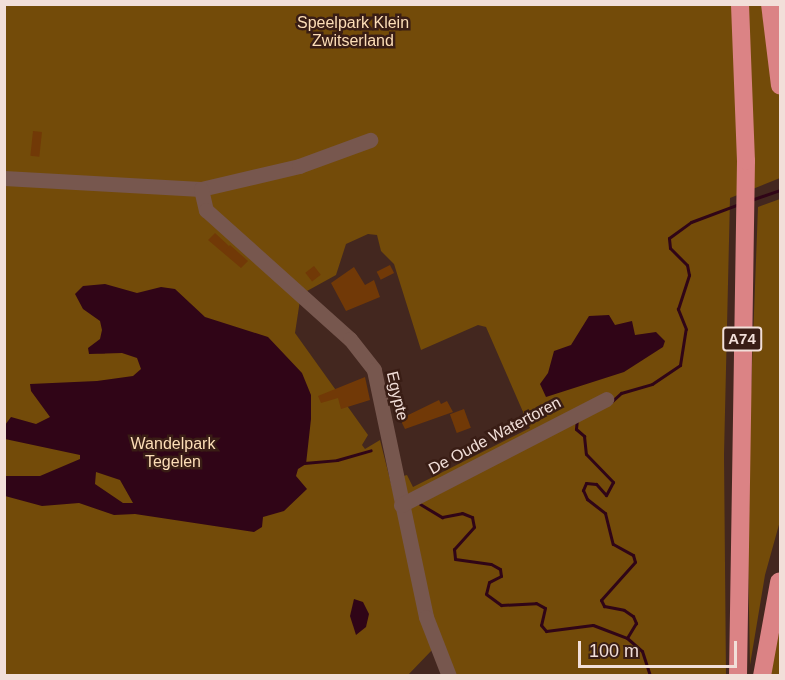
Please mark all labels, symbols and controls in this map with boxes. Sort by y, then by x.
park label: Speelpark Klein Zwitserland [297,13,409,51]
road number: A74 [721,327,763,351]
street label: Egypte [382,370,412,422]
street label: De Oude Watertoren [426,393,564,479]
park label: Wandelpark Tegelen [131,434,215,472]
scale bar [581,629,740,667]
text: 100 m [589,641,639,661]

